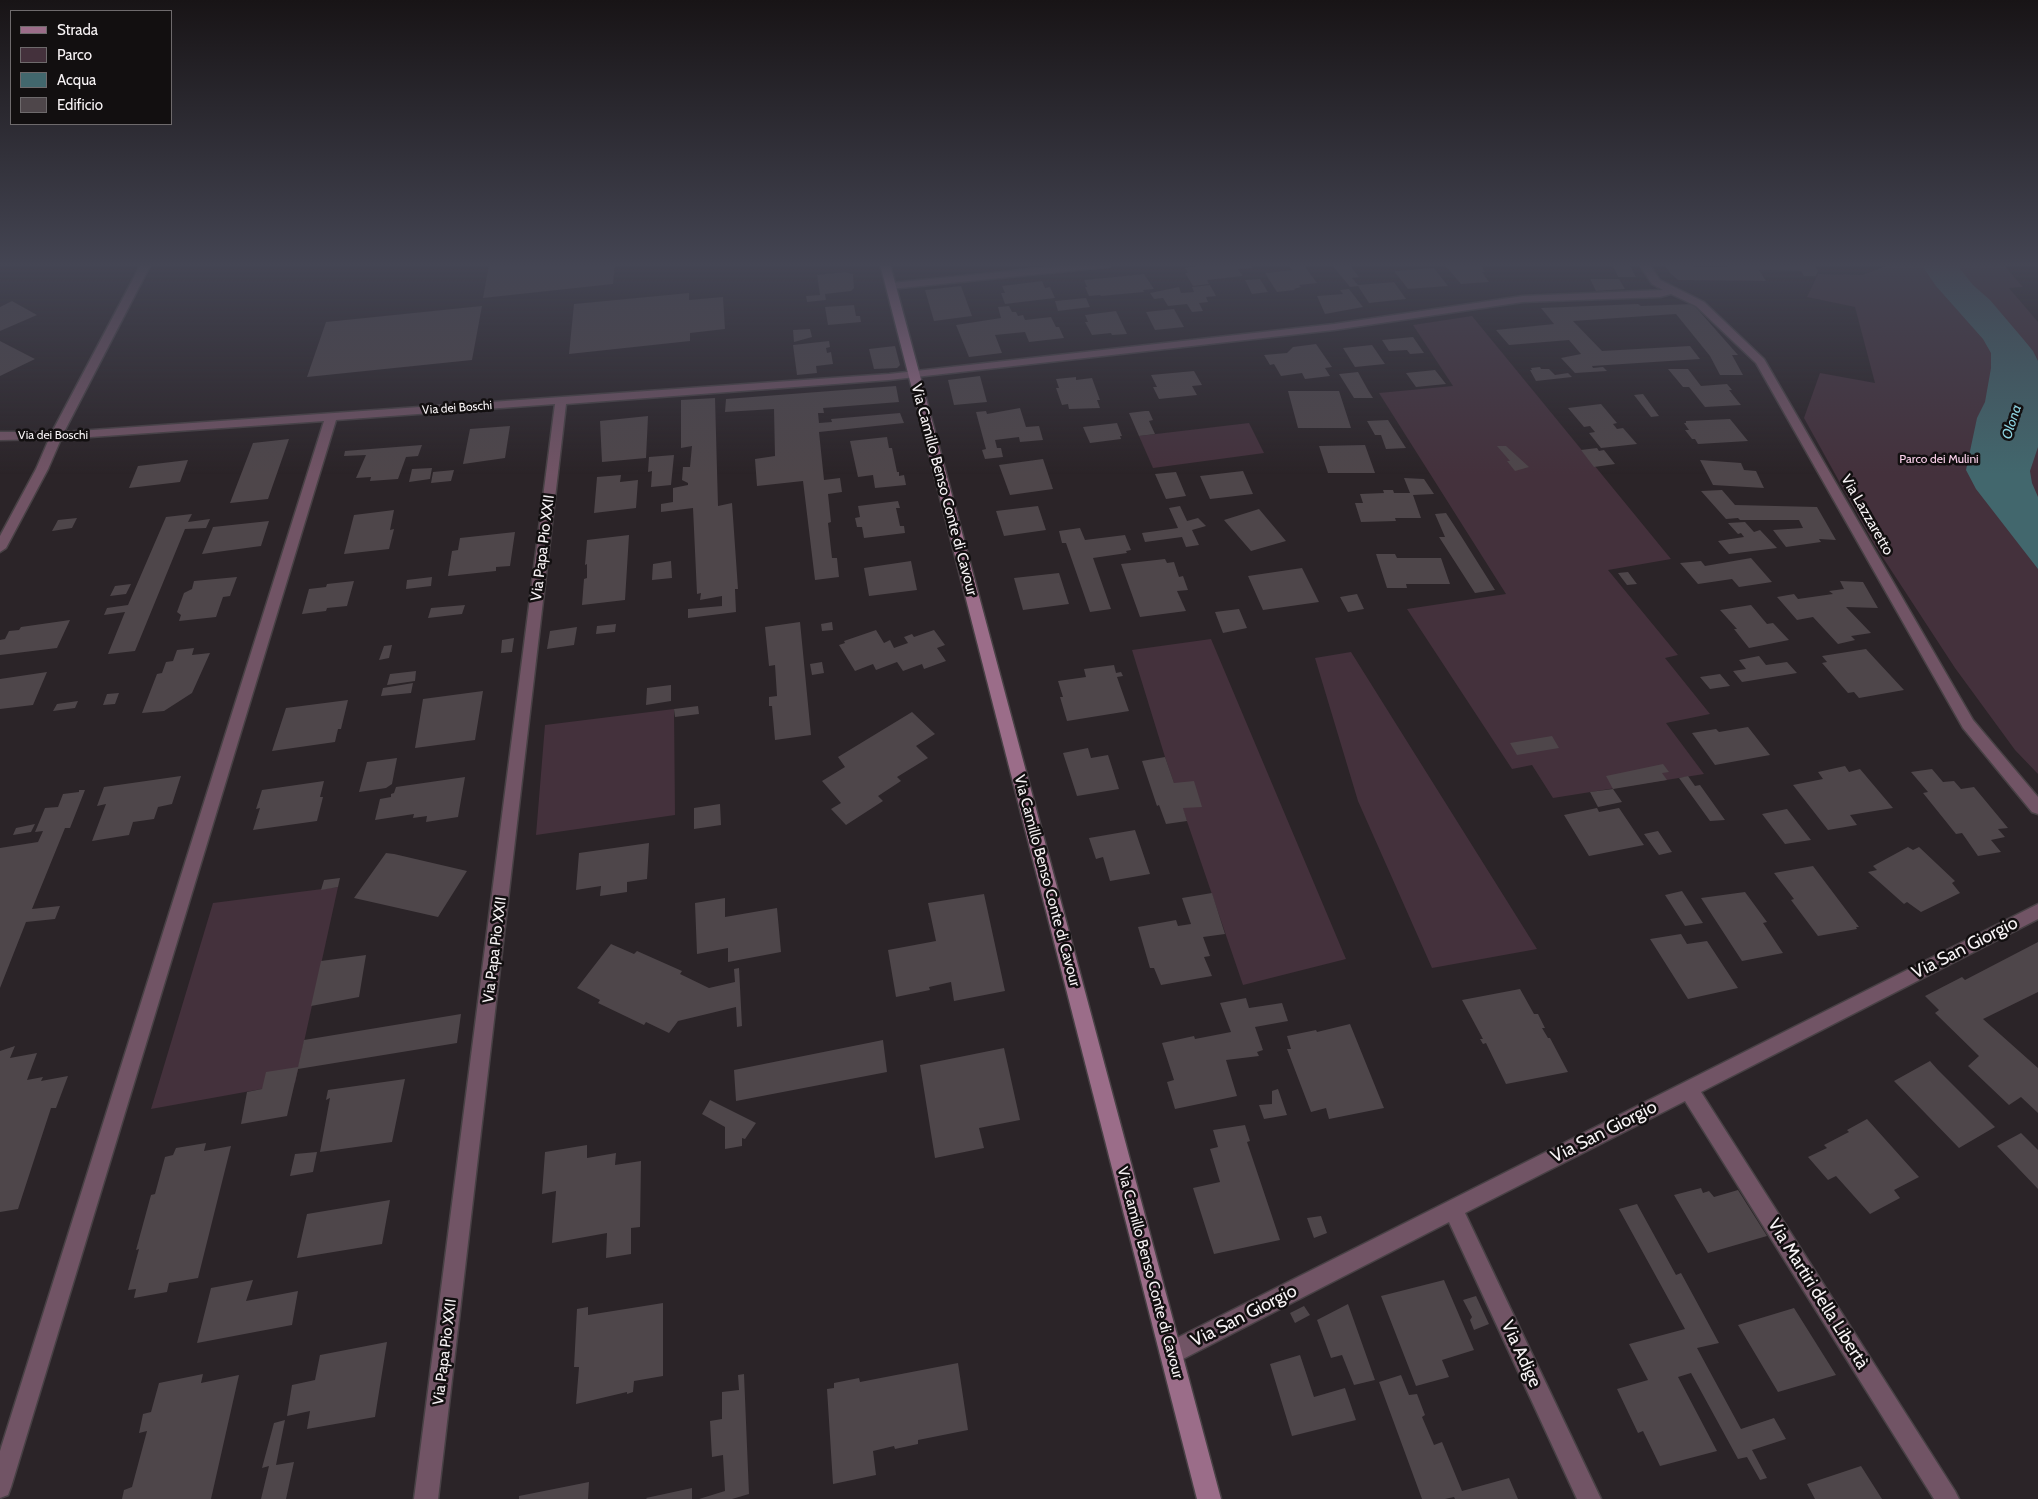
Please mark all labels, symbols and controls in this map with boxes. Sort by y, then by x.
legend [10,10,172,125]
text: Strada [57,21,98,39]
text: Parco [57,46,92,64]
text: Acqua [57,71,96,89]
text: Edificio [57,96,103,114]
street label: Via Camillo Benso Conte di Cavour [907,382,981,598]
street label: Via dei Boschi [422,398,492,418]
water label: Olona [1999,403,2025,441]
street label: Via dei Boschi [18,428,88,442]
park label: Parco dei Mulini [1899,452,1979,466]
street label: Via Lazzaretto [1837,471,1897,559]
street label: Via Papa Pio XXII [528,494,558,602]
street label: Via Camillo Benso Conte di Cavour [1010,773,1084,989]
street label: Via Papa Pio XXII [480,896,510,1004]
street label: Via San Giorgio [1908,912,2022,984]
street label: Via San Giorgio [1547,1096,1661,1168]
street label: Via Camillo Benso Conte di Cavour [1113,1165,1187,1381]
street label: Via Martiri della Libertà [1763,1215,1873,1373]
street label: Via San Giorgio [1187,1280,1301,1352]
street label: Via Papa Pio XXII [430,1298,460,1406]
street label: Via Adige [1496,1317,1546,1391]

